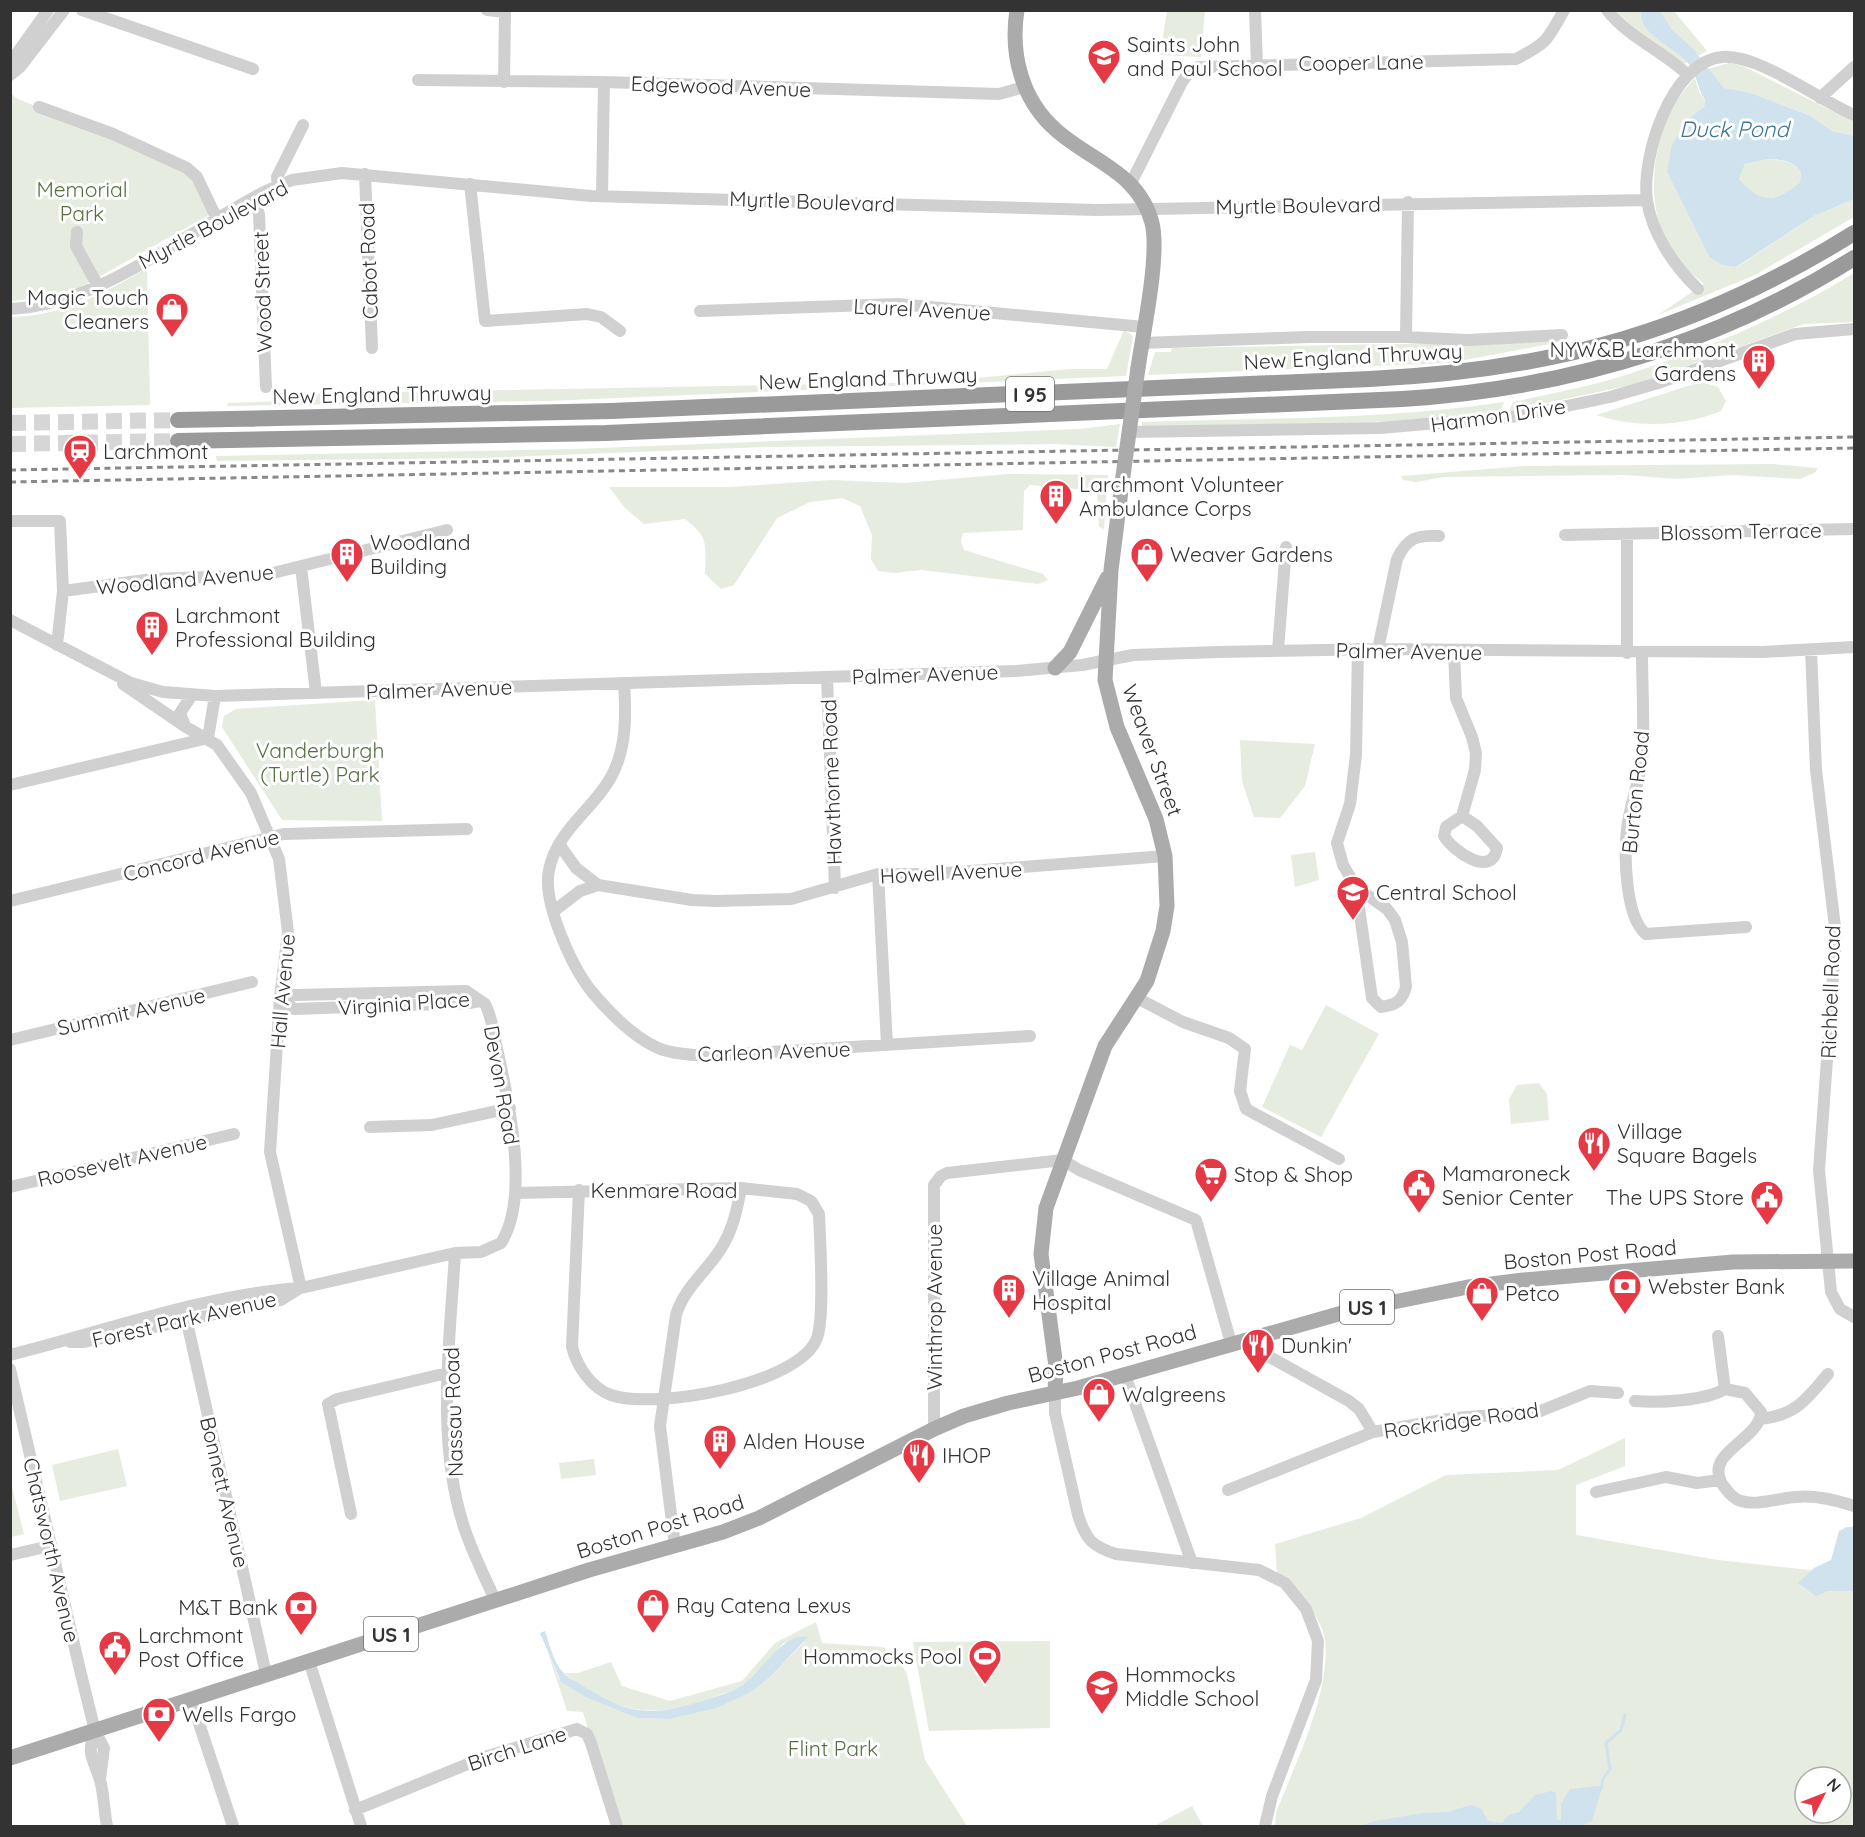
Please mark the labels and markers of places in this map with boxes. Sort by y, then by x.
place label: Saints John and Paul School [1127,31,1283,81]
school or university icon: Saints John and Paul School [1086,38,1122,85]
place label: Magic Touch Cleaners [27,284,149,334]
shop icon: Magic Touch Cleaners [154,291,190,338]
place label: NYW&B Larchmont Gardens [1550,336,1736,386]
building icon: NYW&B Larchmont Gardens [1741,343,1777,390]
station icon: Larchmont [62,433,98,480]
place label: Larchmont [103,438,208,464]
place label: Larchmont Volunteer Ambulance Corps [1079,471,1284,521]
building icon: Larchmont Volunteer Ambulance Corps [1038,478,1074,525]
place label: Woodland Building [370,529,471,579]
building icon: Woodland Building [329,536,365,583]
shop icon: Weaver Gardens [1129,536,1165,583]
place label: Weaver Gardens [1170,541,1333,567]
place label: Larchmont Professional Building [175,602,376,652]
building icon: Larchmont Professional Building [134,609,170,656]
school or university icon: Central School [1335,874,1371,921]
place label: Central School [1376,879,1517,905]
place label: Village Square Bagels [1617,1118,1757,1168]
restaurant icon: Village Square Bagels [1576,1125,1612,1172]
supermarket icon: Stop & Shop [1193,1156,1229,1203]
place label: Mamaroneck Senior Center [1442,1160,1573,1210]
place label: Stop & Shop [1234,1161,1353,1187]
public building icon: Mamaroneck Senior Center [1401,1167,1437,1214]
public building icon: The UPS Store [1749,1179,1785,1226]
place label: The UPS Store [1606,1184,1744,1210]
place label: Village Animal Hospital [1032,1265,1170,1315]
bank icon: Webster Bank [1607,1268,1643,1315]
building icon: Village Animal Hospital [991,1272,1027,1319]
place label: Webster Bank [1648,1273,1785,1299]
shop icon: Petco [1464,1275,1500,1322]
place label: Petco [1505,1280,1560,1306]
restaurant icon: Dunkin' [1240,1327,1276,1374]
place label: Dunkin' [1281,1332,1352,1358]
shop icon: Walgreens [1081,1376,1117,1423]
place label: Walgreens [1122,1381,1226,1407]
building icon: Alden House [702,1423,738,1470]
place label: Alden House [743,1428,865,1454]
restaurant icon: IHOP [901,1437,937,1484]
place label: IHOP [942,1442,991,1468]
shop icon: Ray Catena Lexus [635,1587,671,1634]
bank icon: M&T Bank [283,1589,319,1636]
place label: Ray Catena Lexus [676,1592,851,1618]
place label: M&T Bank [178,1594,278,1620]
place label: Larchmont Post Office [138,1622,244,1672]
public building icon: Larchmont Post Office [97,1629,133,1676]
sports icon: Hommocks Pool [967,1638,1003,1685]
place label: Hommocks Pool [803,1643,962,1669]
place label: Hommocks Middle School [1125,1661,1259,1711]
school or university icon: Hommocks Middle School [1084,1668,1120,1715]
bank icon: Wells Fargo [141,1696,177,1743]
place label: Wells Fargo [182,1701,296,1727]

